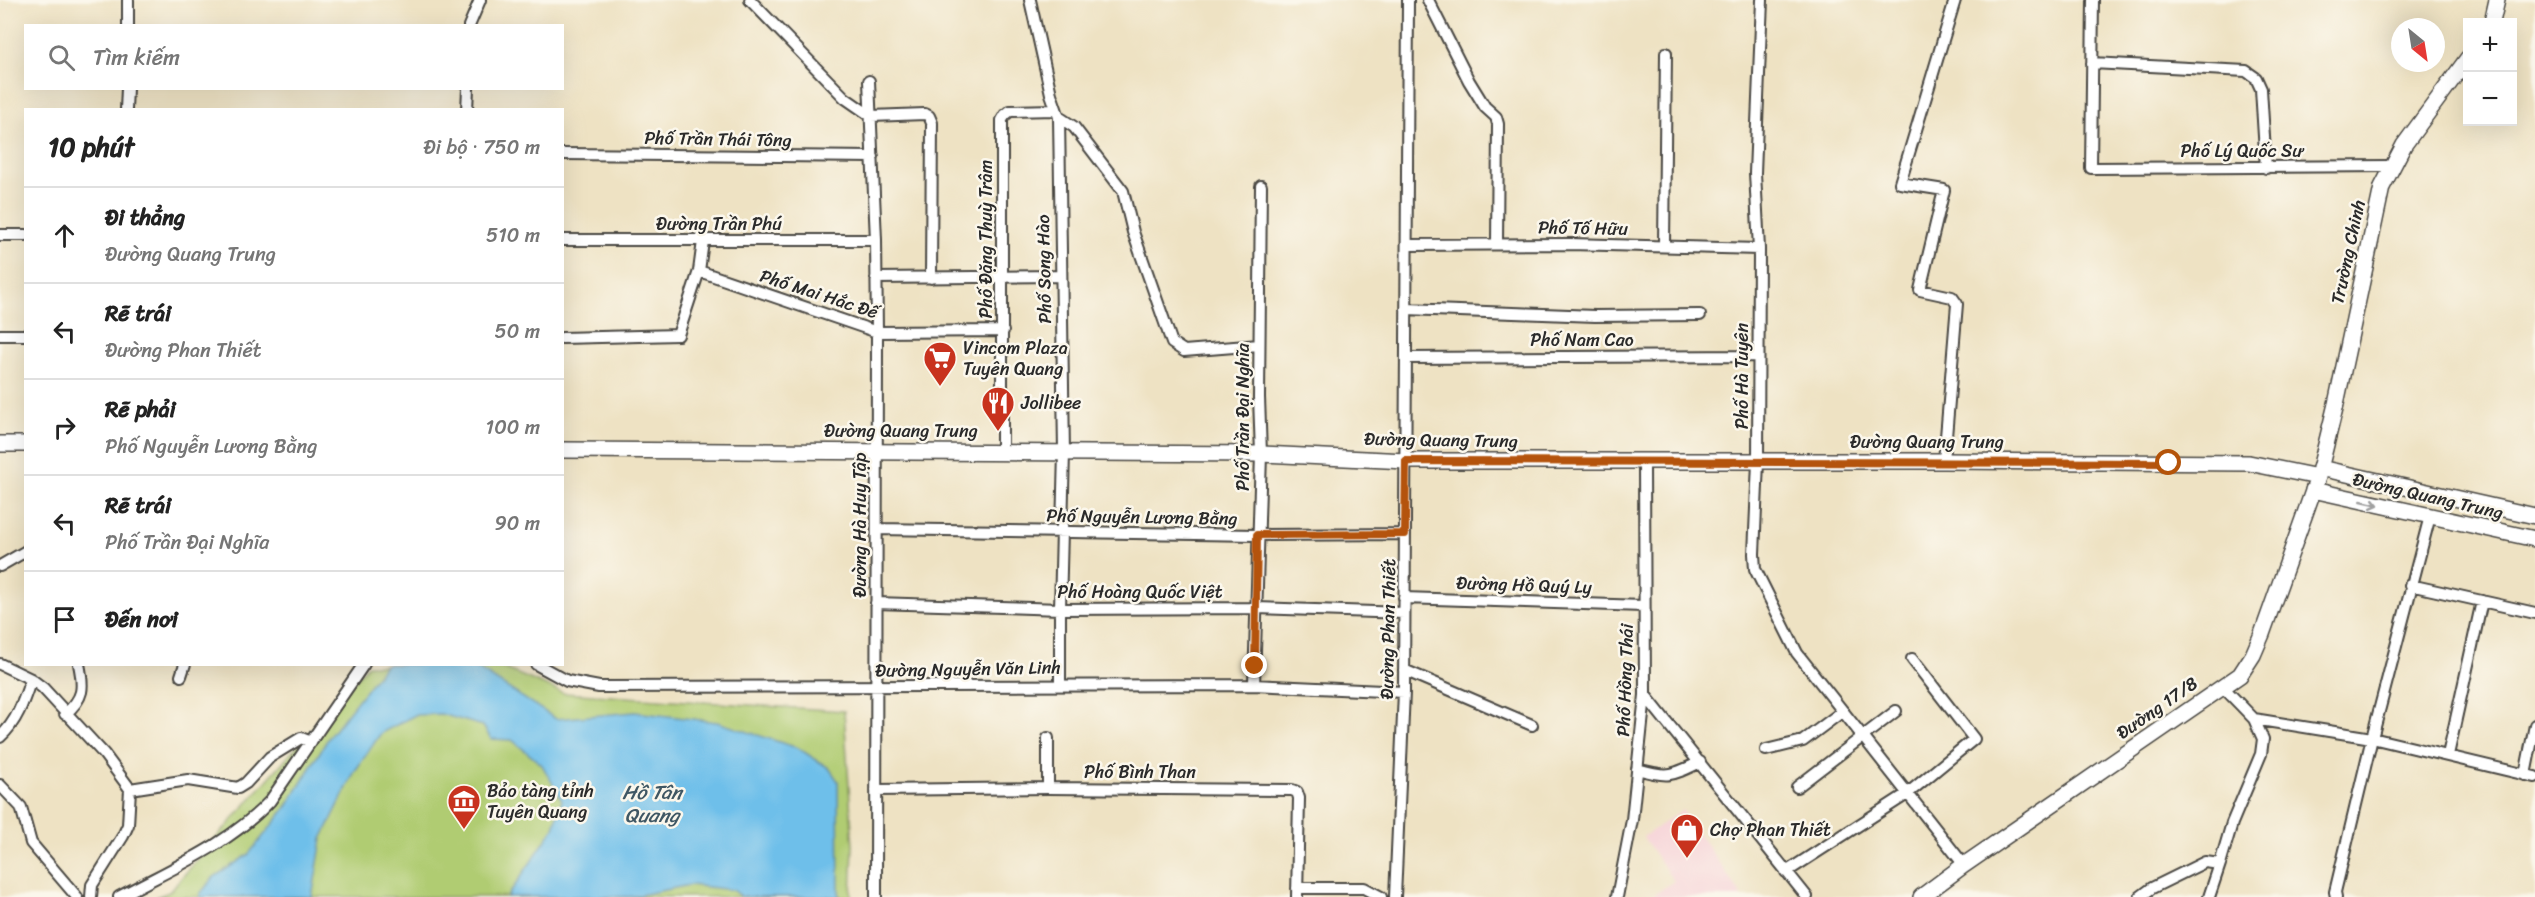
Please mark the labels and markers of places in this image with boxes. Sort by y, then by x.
place label: Vincom Plaza Tuyên Quang [963,332,1068,385]
supermarket icon: Vincom Plaza Tuyên Quang [922,340,958,387]
restaurant icon: Jollibee [980,385,1016,432]
place label: Jollibee [1020,387,1081,419]
place label: Bảo tàng tỉnh Tuyên Quang [487,775,594,828]
museum icon: Bảo tàng tỉnh Tuyên Quang [446,783,482,830]
shop icon: Chợ Phan Thiết [1669,812,1705,859]
place label: Chợ Phan Thiết [1710,814,1831,846]

